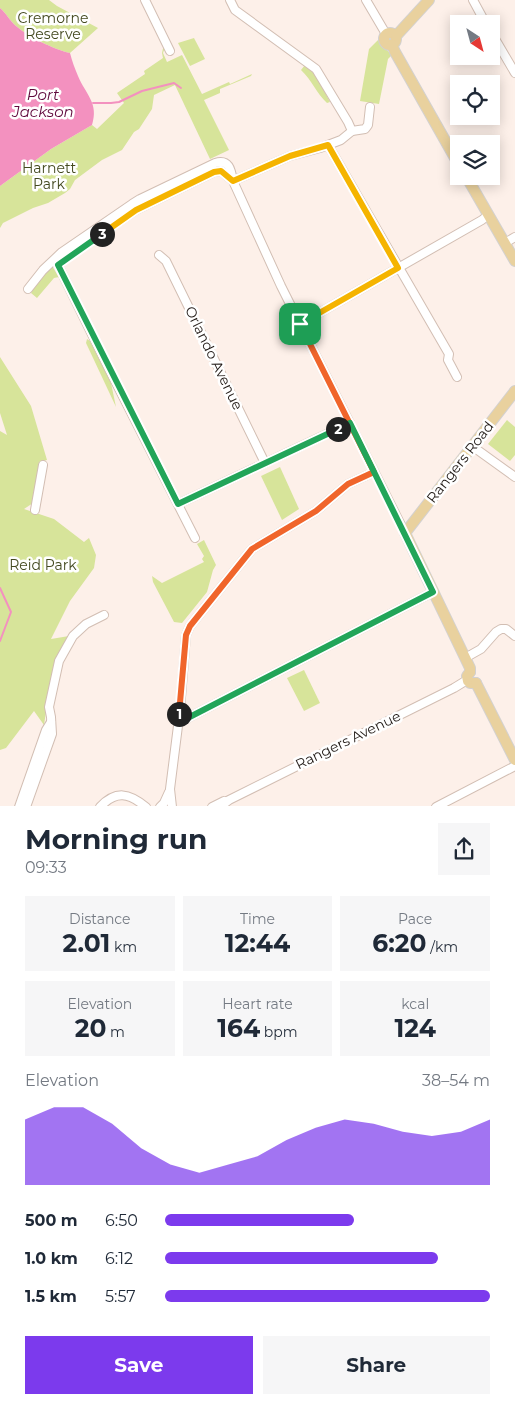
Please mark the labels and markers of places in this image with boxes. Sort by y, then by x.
pin: 3 [90,222,114,246]
pin [279,303,321,345]
pin: 2 [326,416,350,442]
pin: 1 [166,702,192,726]

